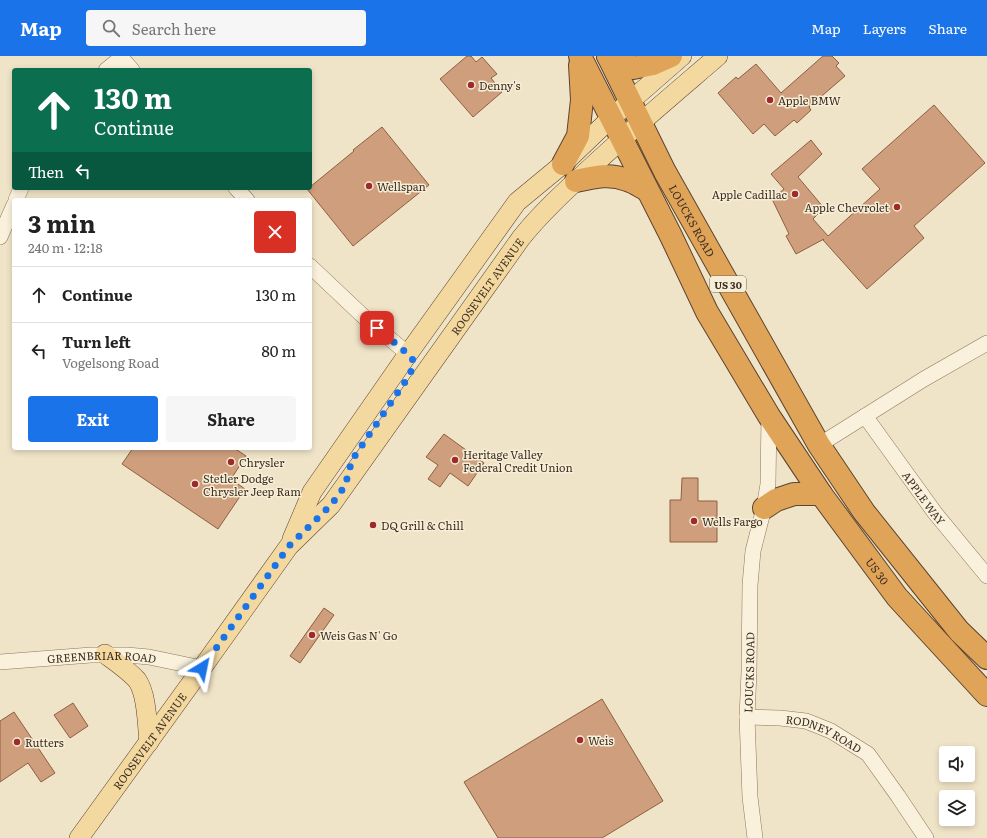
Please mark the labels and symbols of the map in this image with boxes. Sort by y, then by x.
place label: Denny's [479,77,520,93]
marker: Denny's [466,80,476,90]
place label: Apple BMW [778,92,841,108]
marker: Apple BMW [765,95,775,105]
place label: Wellspan [377,178,426,194]
marker: Wellspan [364,181,374,191]
street label: LOUCKS ROAD [666,181,719,260]
place label: Apple Cadillac [712,186,787,202]
marker: Apple Cadillac [790,189,800,199]
place label: Apple Chevrolet [805,199,890,215]
marker: Apple Chevrolet [892,202,902,212]
street label: ROOSEVELT AVENUE [447,234,527,338]
road number: US 30 [710,276,746,292]
pin [360,311,394,345]
place label: Heritage Valley Federal Credit Union [463,446,573,475]
place label: Chrysler [239,454,285,470]
marker: Heritage Valley Federal Credit Union [450,455,460,465]
marker: Chrysler [226,457,236,467]
street label: APPLE WAY [899,468,949,528]
place label: Stetler Dodge Chrysler Jeep Ram [203,470,301,499]
marker: Stetler Dodge Chrysler Jeep Ram [190,479,200,489]
place label: Wells Fargo [702,513,763,529]
marker: Wells Fargo [689,516,699,526]
place label: DQ Grill & Chill [381,517,464,533]
marker: DQ Grill & Chill [368,520,378,530]
street label: US 30 [862,554,893,588]
place label: Weis Gas N' Go [320,627,398,643]
marker: Weis Gas N' Go [307,630,317,640]
street label: LOUCKS ROAD [739,632,757,713]
street label: GREENBRIAR ROAD [47,647,158,666]
position arrow [181,647,223,689]
street label: ROOSEVELT AVENUE [109,689,190,793]
street label: RODNEY ROAD [785,711,865,756]
place label: Weis [588,732,613,748]
place label: Rutters [25,734,64,750]
marker: Weis [575,735,585,745]
marker: Rutters [12,737,22,747]

